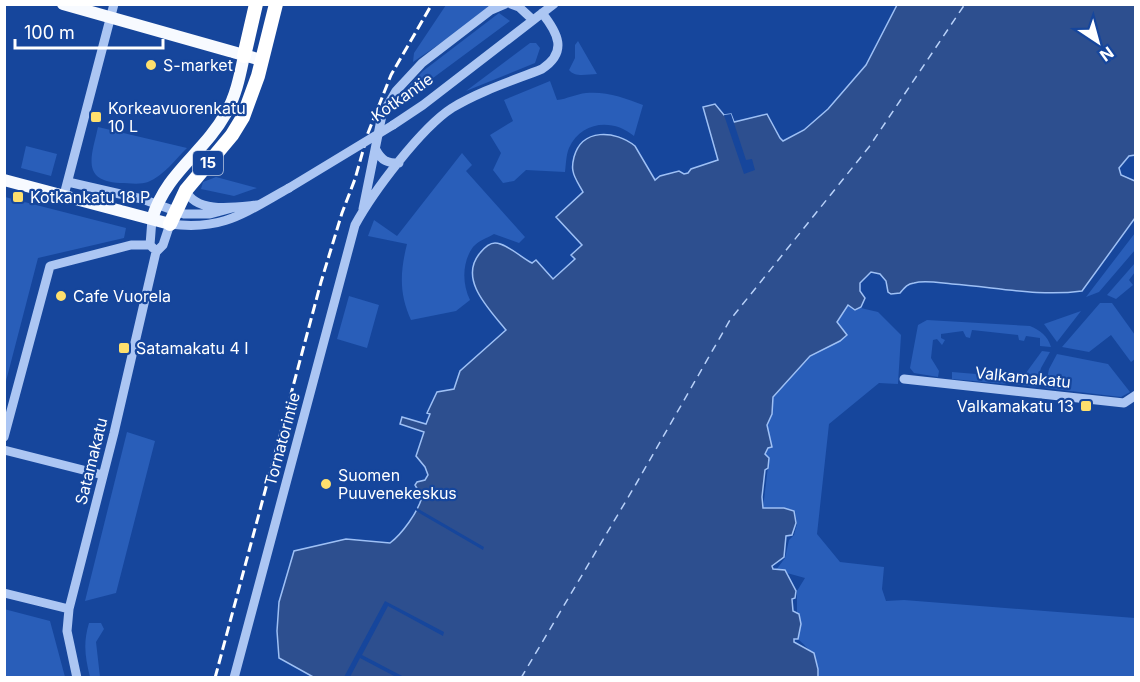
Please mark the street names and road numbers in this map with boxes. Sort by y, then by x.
street label: Kotkantie [367,69,437,125]
road number: 15 [193,151,223,175]
street label: Valkamakatu [974,362,1072,392]
street label: Tornatorintie [260,390,304,488]
street label: Satamakatu [71,415,111,507]

